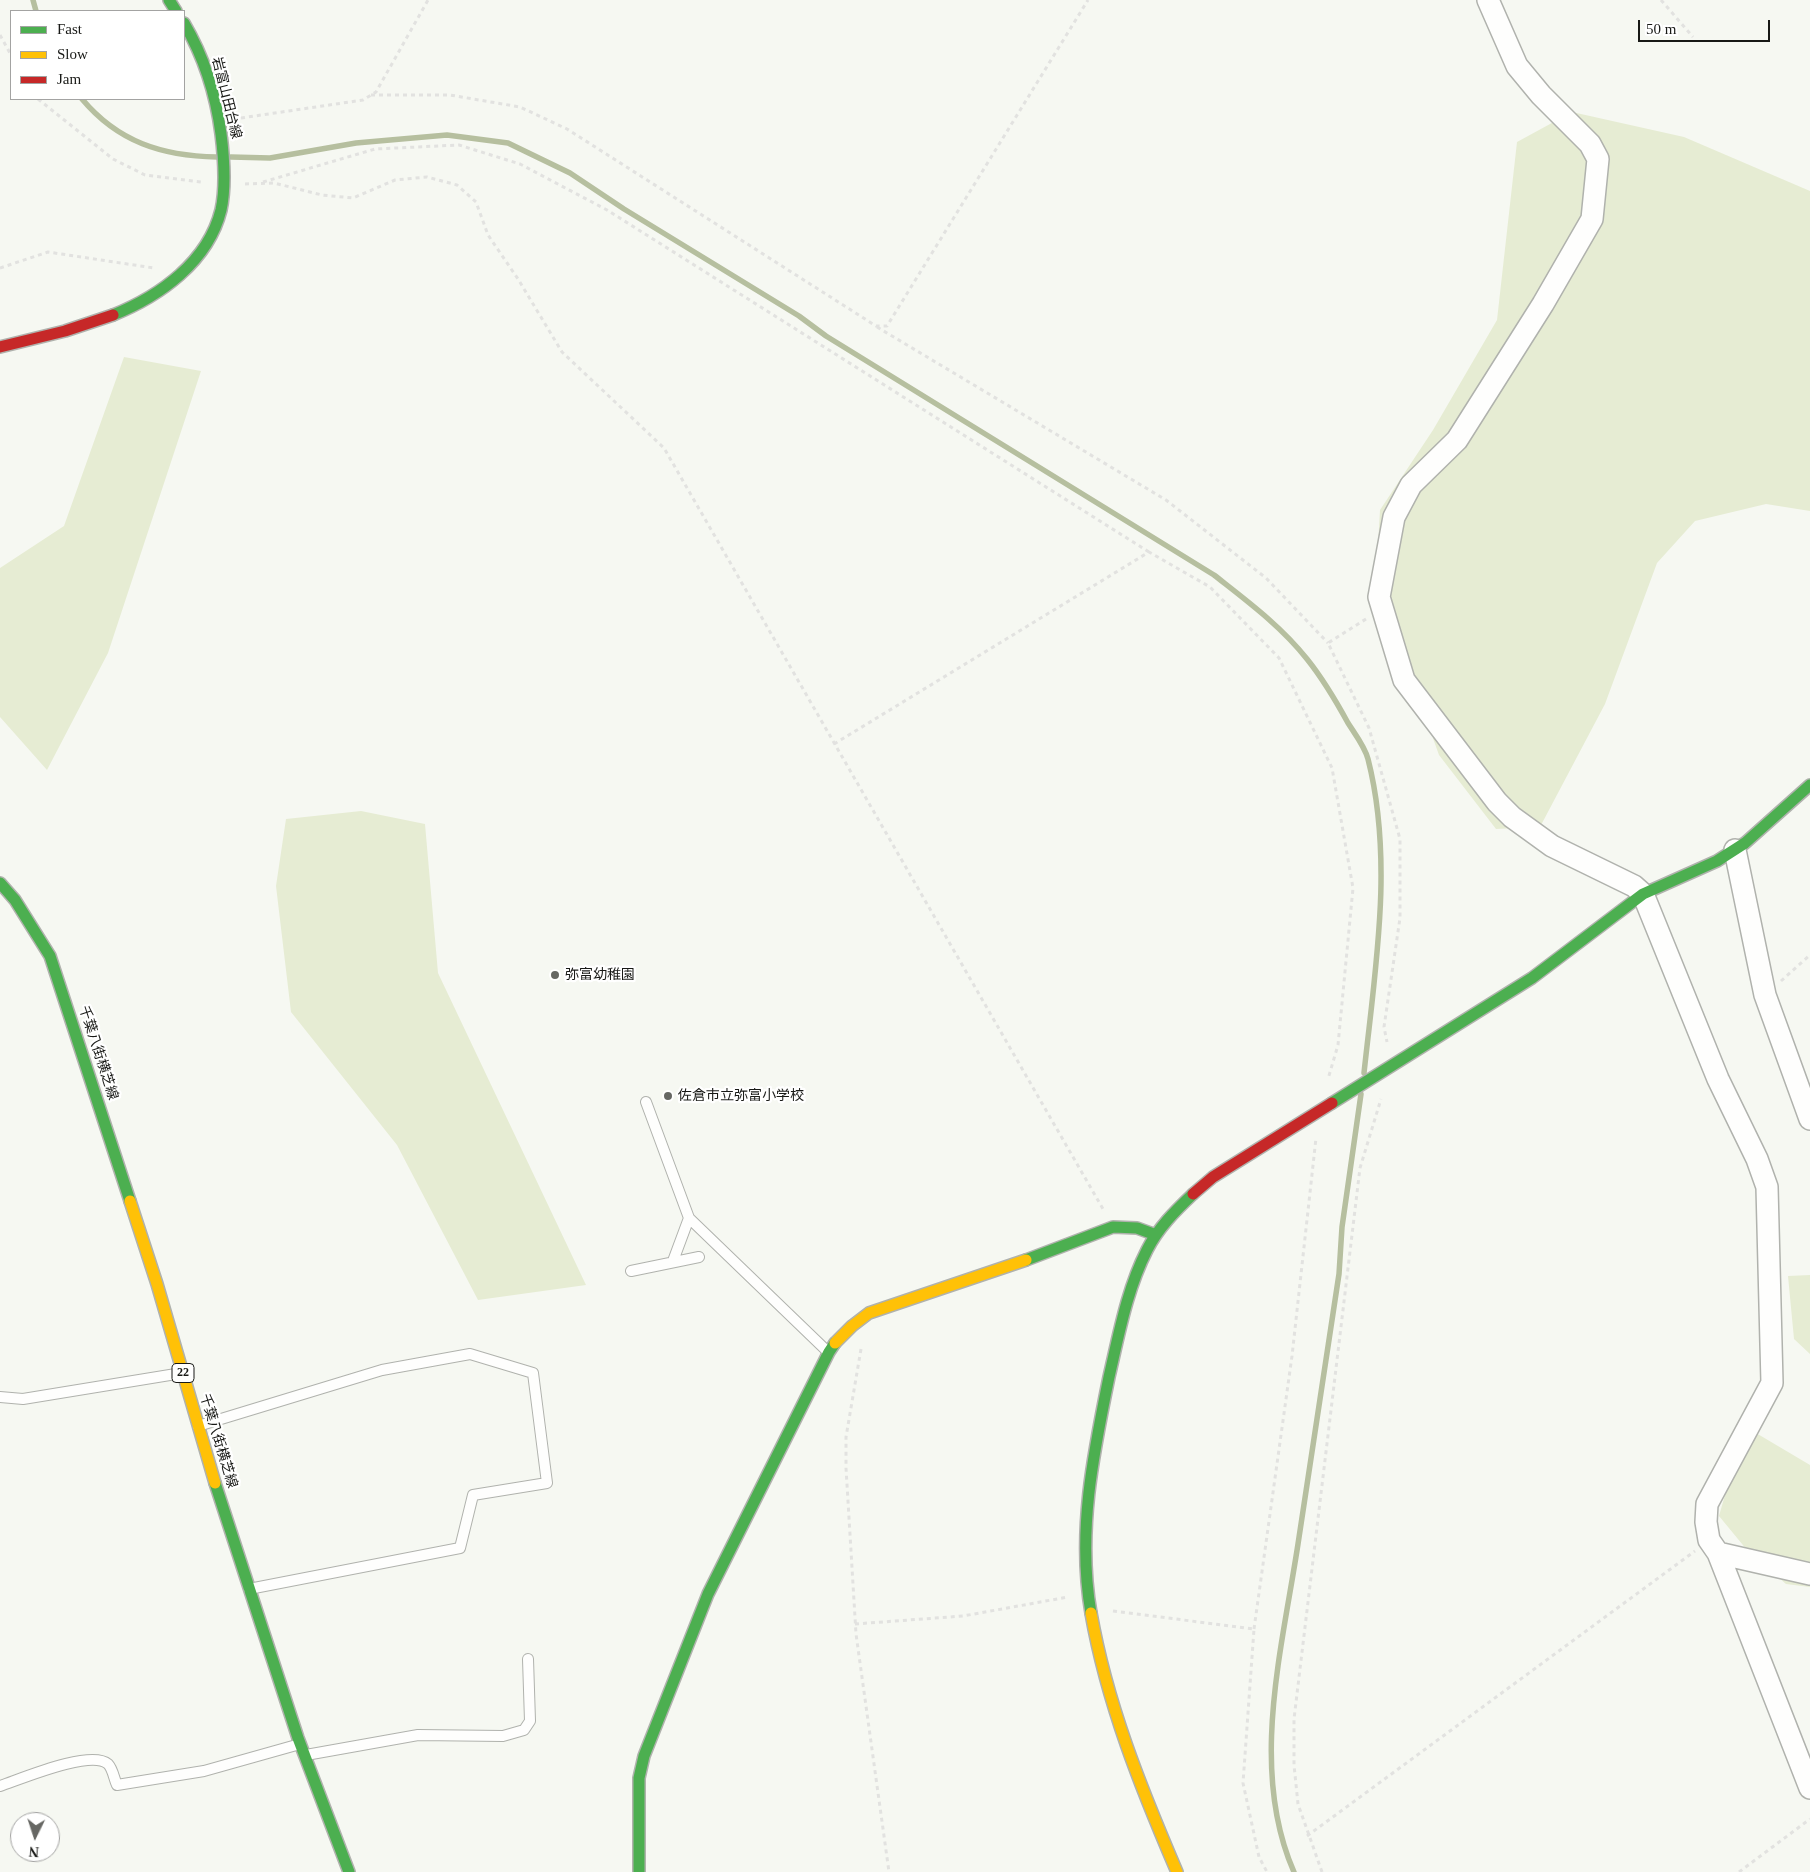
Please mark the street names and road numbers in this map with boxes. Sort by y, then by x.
street label: 岩富山田台線 [208,55,244,141]
street label: 千葉八街横芝線 [75,1004,121,1102]
road number: 22 [172,1364,194,1382]
street label: 千葉八街横芝線 [196,1392,240,1490]

